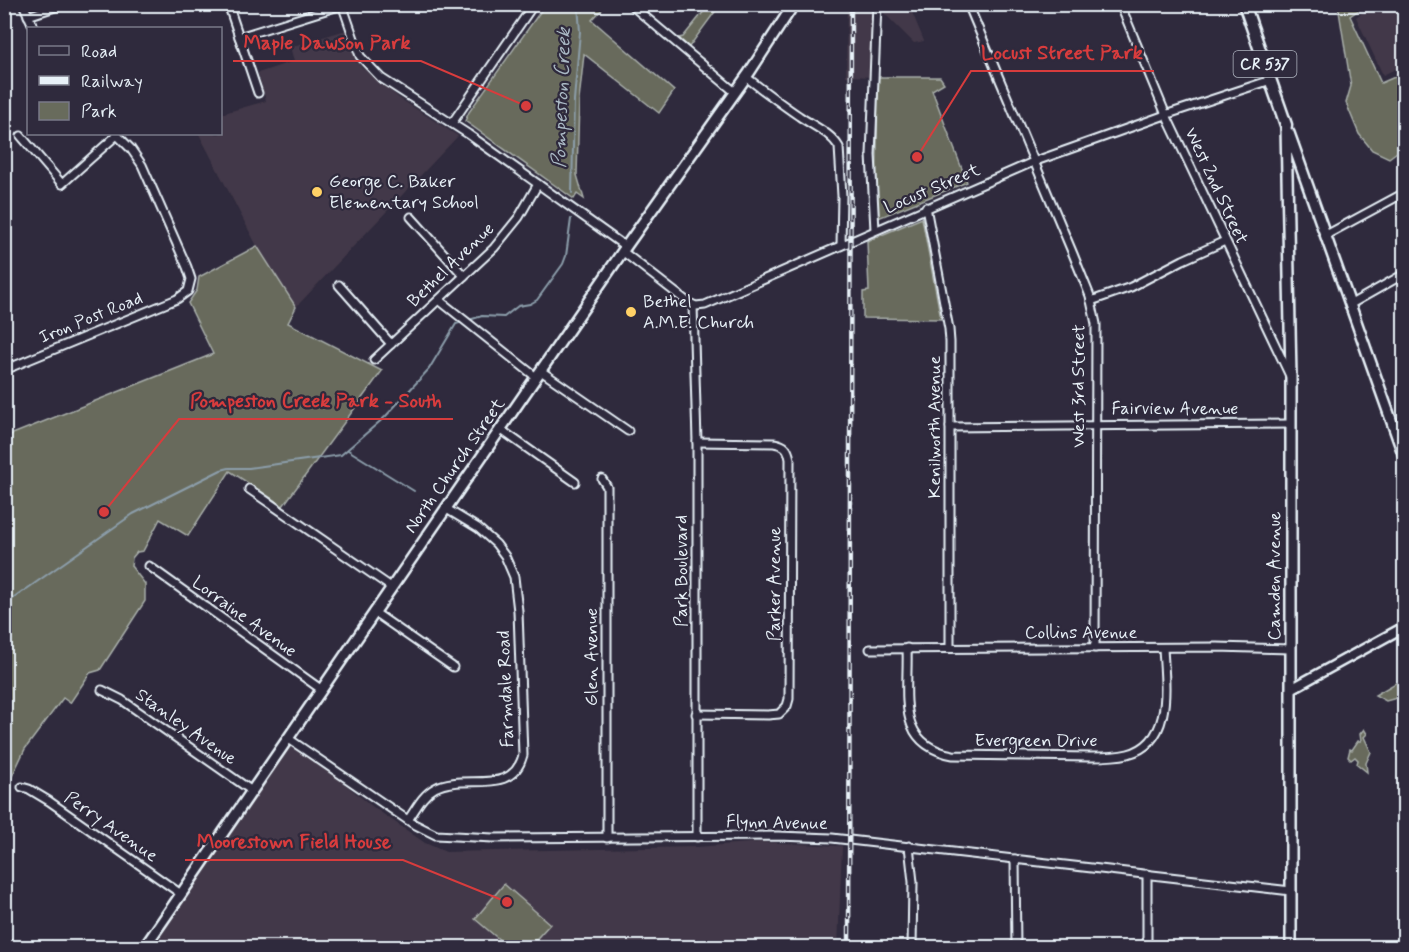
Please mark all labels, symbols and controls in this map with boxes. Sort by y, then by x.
callout: Maple Dawson Park [233,23,421,61]
water label: Pompeston Creek [546,25,578,169]
legend [27,27,222,135]
text: Maple Dawson Park [243,30,411,57]
callout: Locust Street Park [971,33,1154,71]
text: Road [81,40,117,64]
text: Locust Street Park [981,40,1143,67]
road number: CR 537 [1234,51,1296,77]
text: Railway [81,70,143,94]
text: Park [81,100,117,124]
street label: West 2nd Street [1178,124,1254,248]
street label: Locust Street [880,158,984,220]
place label: George C. Baker Elementary School [329,170,479,215]
marker: George C. Baker Elementary School [310,185,324,199]
street label: Bethel Avenue [402,217,500,313]
street label: Iron Post Road [36,286,146,350]
place label: Bethel A.M.E. Church [643,290,754,335]
marker: Bethel A.M.E. Church [624,305,638,319]
street label: West 3rd Street [1067,324,1091,448]
street label: Kenilworth Avenue [923,355,947,498]
callout: Pompeston Creek Park - South [179,381,453,419]
text: Pompeston Creek Park - South [190,388,442,415]
street label: North Church Street [399,393,511,538]
street label: Fairview Avenue [1112,397,1238,421]
street label: Camden Avenue [1263,511,1287,641]
street label: Park Boulevard [670,515,694,627]
street label: Parker Avenue [763,527,787,641]
street label: Lorraine Avenue [187,571,301,663]
street label: Glen Avenue [580,608,604,706]
street label: Collins Avenue [1025,621,1137,645]
street label: Farmdale Road [492,630,520,748]
street label: Stanley Avenue [130,683,242,771]
street label: Evergreen Drive [974,729,1098,754]
street label: Perry Avenue [60,786,163,868]
street label: Flynn Avenue [726,810,828,836]
callout: Moorestown Field House [185,822,403,860]
text: Moorestown Field House [197,829,392,856]

